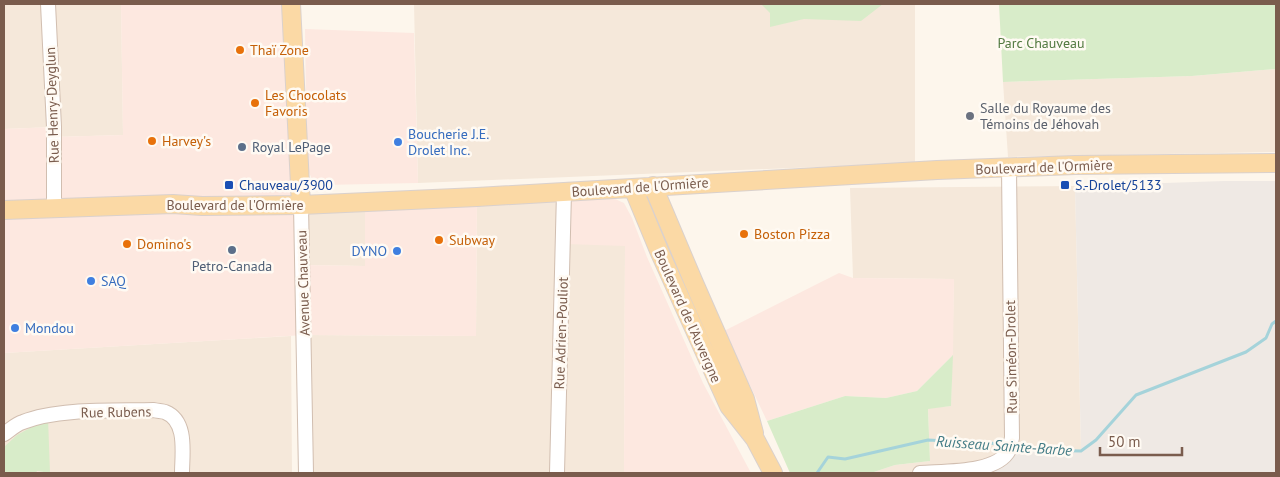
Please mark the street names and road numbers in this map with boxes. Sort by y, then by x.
street label: Rue Henry-Deyglun [41,47,63,163]
street label: Boulevard de l'Ormière [975,156,1113,178]
street label: Boulevard de l'Ormière [571,173,709,201]
street label: Boulevard de l'Ormière [166,196,304,214]
street label: Avenue Chauveau [292,230,314,336]
street label: Boulevard de l'Auvergne [650,246,726,386]
street label: Rue Adrien-Pouliot [550,276,572,390]
street label: Rue Siméon-Drolet [1001,300,1021,414]
street label: Rue Rubens [81,402,152,422]

